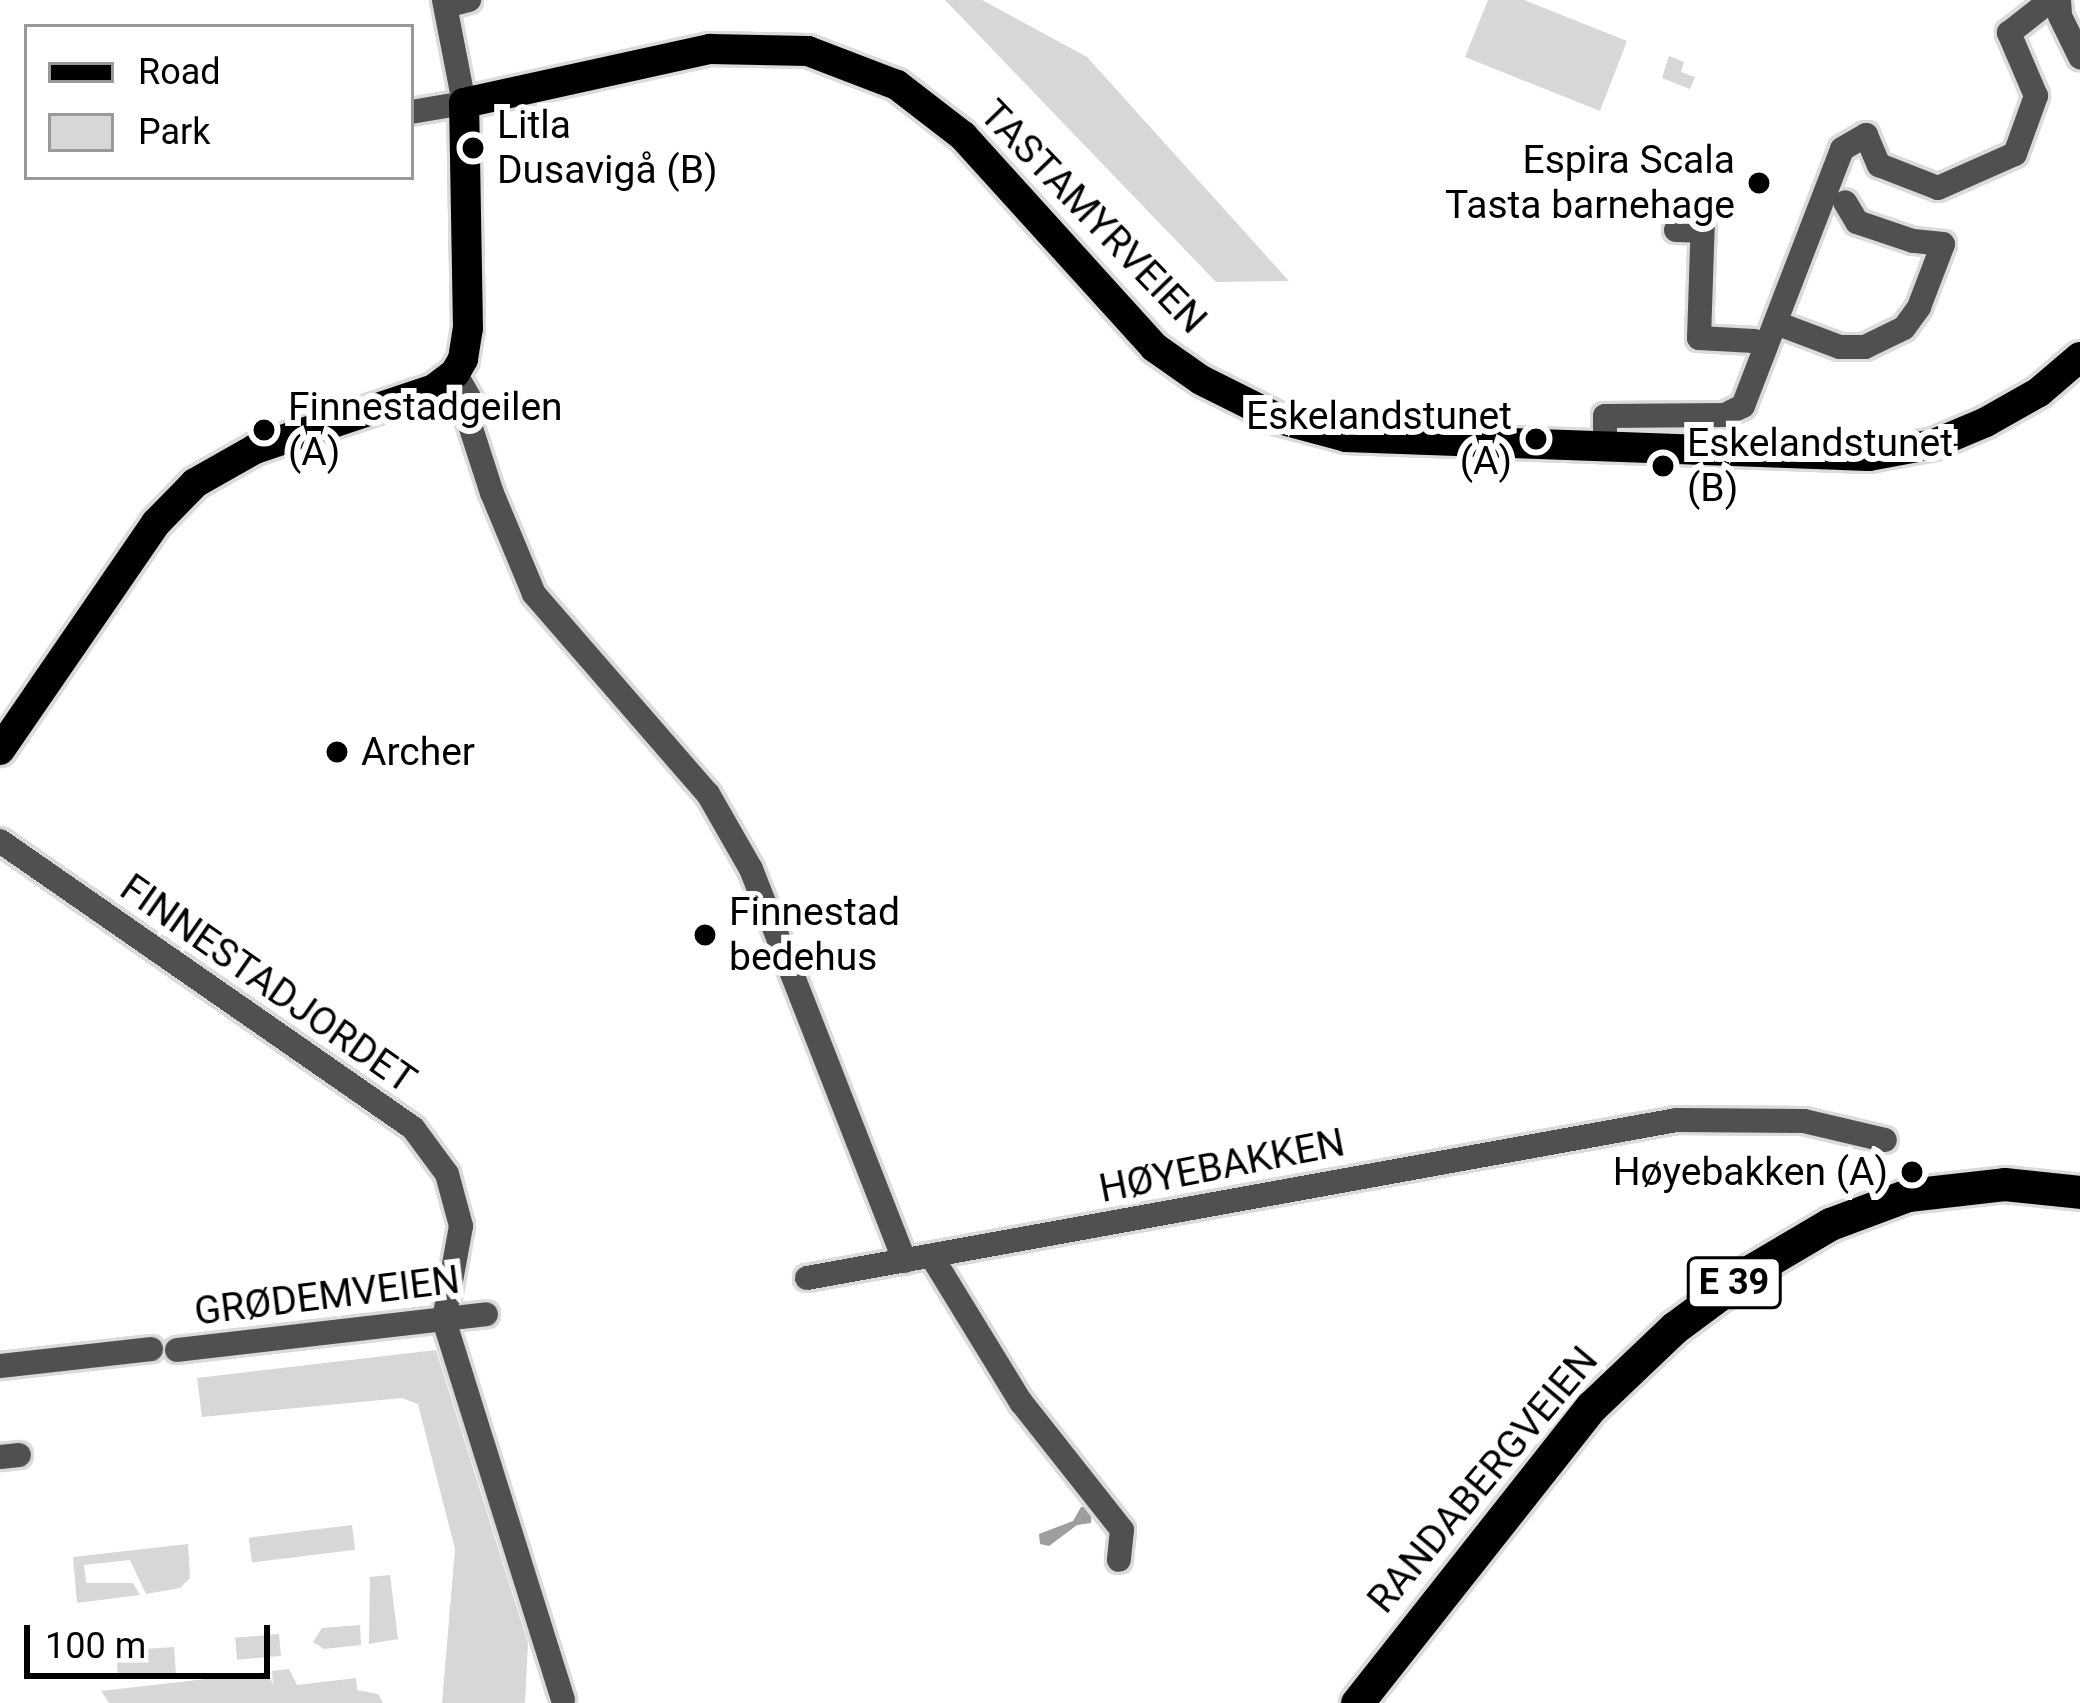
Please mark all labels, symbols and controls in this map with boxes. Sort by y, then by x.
legend [24,24,414,180]
text: Road [138,51,221,93]
street label: TASTAMYRVEIEN [970,91,1216,343]
place label: Litla Dusavigå (B) [497,103,718,194]
text: Park [138,111,211,153]
marker: Litla Dusavigå (B) [460,135,486,161]
place label: Espira Scala Tasta barnehage [1445,138,1735,229]
marker: Espira Scala Tasta barnehage [1746,170,1772,196]
place label: Finnestadgeilen (A) [288,385,563,476]
place label: Eskelandstunet (A) [1246,394,1512,485]
marker: Finnestadgeilen (A) [251,417,277,443]
place label: Eskelandstunet (B) [1687,421,1953,512]
marker: Eskelandstunet (A) [1523,426,1549,452]
marker: Eskelandstunet (B) [1650,453,1676,479]
place label: Archer [361,729,475,775]
marker: Archer [324,739,350,765]
street label: FINNESTADJORDET [111,865,425,1103]
place label: Finnestad bedehus [729,890,900,981]
marker: Finnestad bedehus [692,922,718,948]
street label: HØYEBAKKEN [1095,1119,1349,1213]
place label: Høyebakken (A) [1613,1149,1888,1195]
marker: Høyebakken (A) [1899,1159,1925,1185]
road number: E 39 [1686,1253,1782,1313]
street label: GRØDEMVEIEN [192,1257,462,1335]
street label: RANDABERGVEIEN [1358,1338,1608,1622]
scale bar [30,1601,276,1675]
text: 100 m [45,1625,146,1667]

